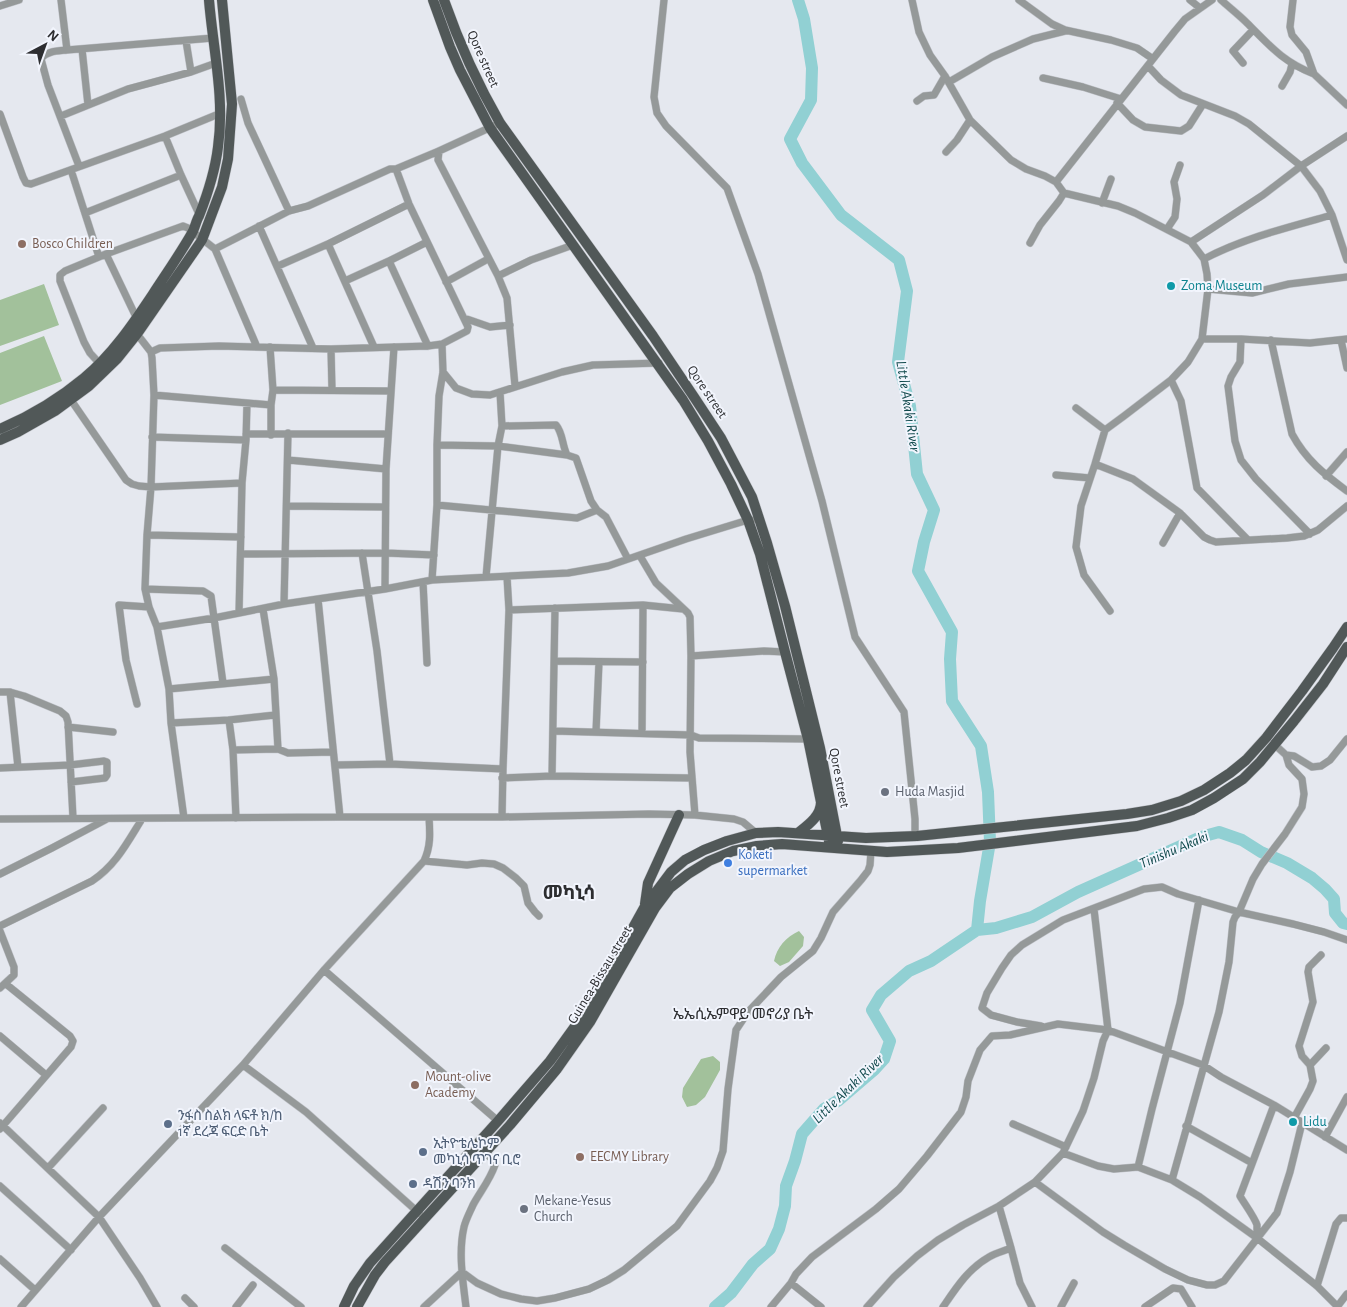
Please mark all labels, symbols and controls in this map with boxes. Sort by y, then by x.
north arrow [20,20,70,70]
text: N [45,27,61,44]
street label: Qore street [464,29,502,90]
place label: Bosco Children [32,237,113,251]
marker: Bosco Children [16,238,28,250]
place label: Zoma Museum [1181,279,1262,293]
marker: Zoma Museum [1165,280,1177,292]
water label: Little Akaki River [893,359,923,454]
street label: Qore street [684,363,730,421]
street label: Qore street [826,747,852,810]
place label: Huda Masjid [895,785,965,799]
marker: Huda Masjid [879,786,891,798]
water label: Tinishu Akaki [1137,829,1211,871]
place label: Koketi supermarket [738,848,808,878]
marker: Koketi supermarket [722,857,734,869]
district label: መካኒሳ [543,884,595,903]
street label: Guinea-Bissau street [565,923,635,1026]
district label: ኤኤሲኤምዋይ መኖሪያ ቤት [673,1007,813,1022]
water label: Little Akaki River [810,1051,887,1126]
place label: Mount-olive Academy [425,1070,491,1100]
marker: Mount-olive Academy [409,1079,421,1091]
place label: ንፋስ ስልክ ላፍቶ ክ/ከ 1ኛ ደረጃ ፍርድ ቤት [178,1109,283,1139]
place label: Lidu [1303,1115,1327,1129]
marker: Lidu [1287,1116,1299,1128]
marker: ንፋስ ስልክ ላፍቶ ክ/ከ 1ኛ ደረጃ ፍርድ ቤት [162,1118,174,1130]
place label: ኢትዮቴሌኮም መካኒሳ ጥገና ቢሮ [433,1136,521,1167]
marker: ኢትዮቴሌኮም መካኒሳ ጥገና ቢሮ [417,1146,429,1158]
place label: EECMY Library [590,1150,669,1164]
marker: EECMY Library [574,1151,586,1163]
place label: ዳሽን ባንክ [423,1176,476,1191]
marker: ዳሽን ባንክ [407,1178,419,1190]
place label: Mekane-Yesus Church [534,1194,611,1224]
marker: Mekane-Yesus Church [518,1203,530,1215]

